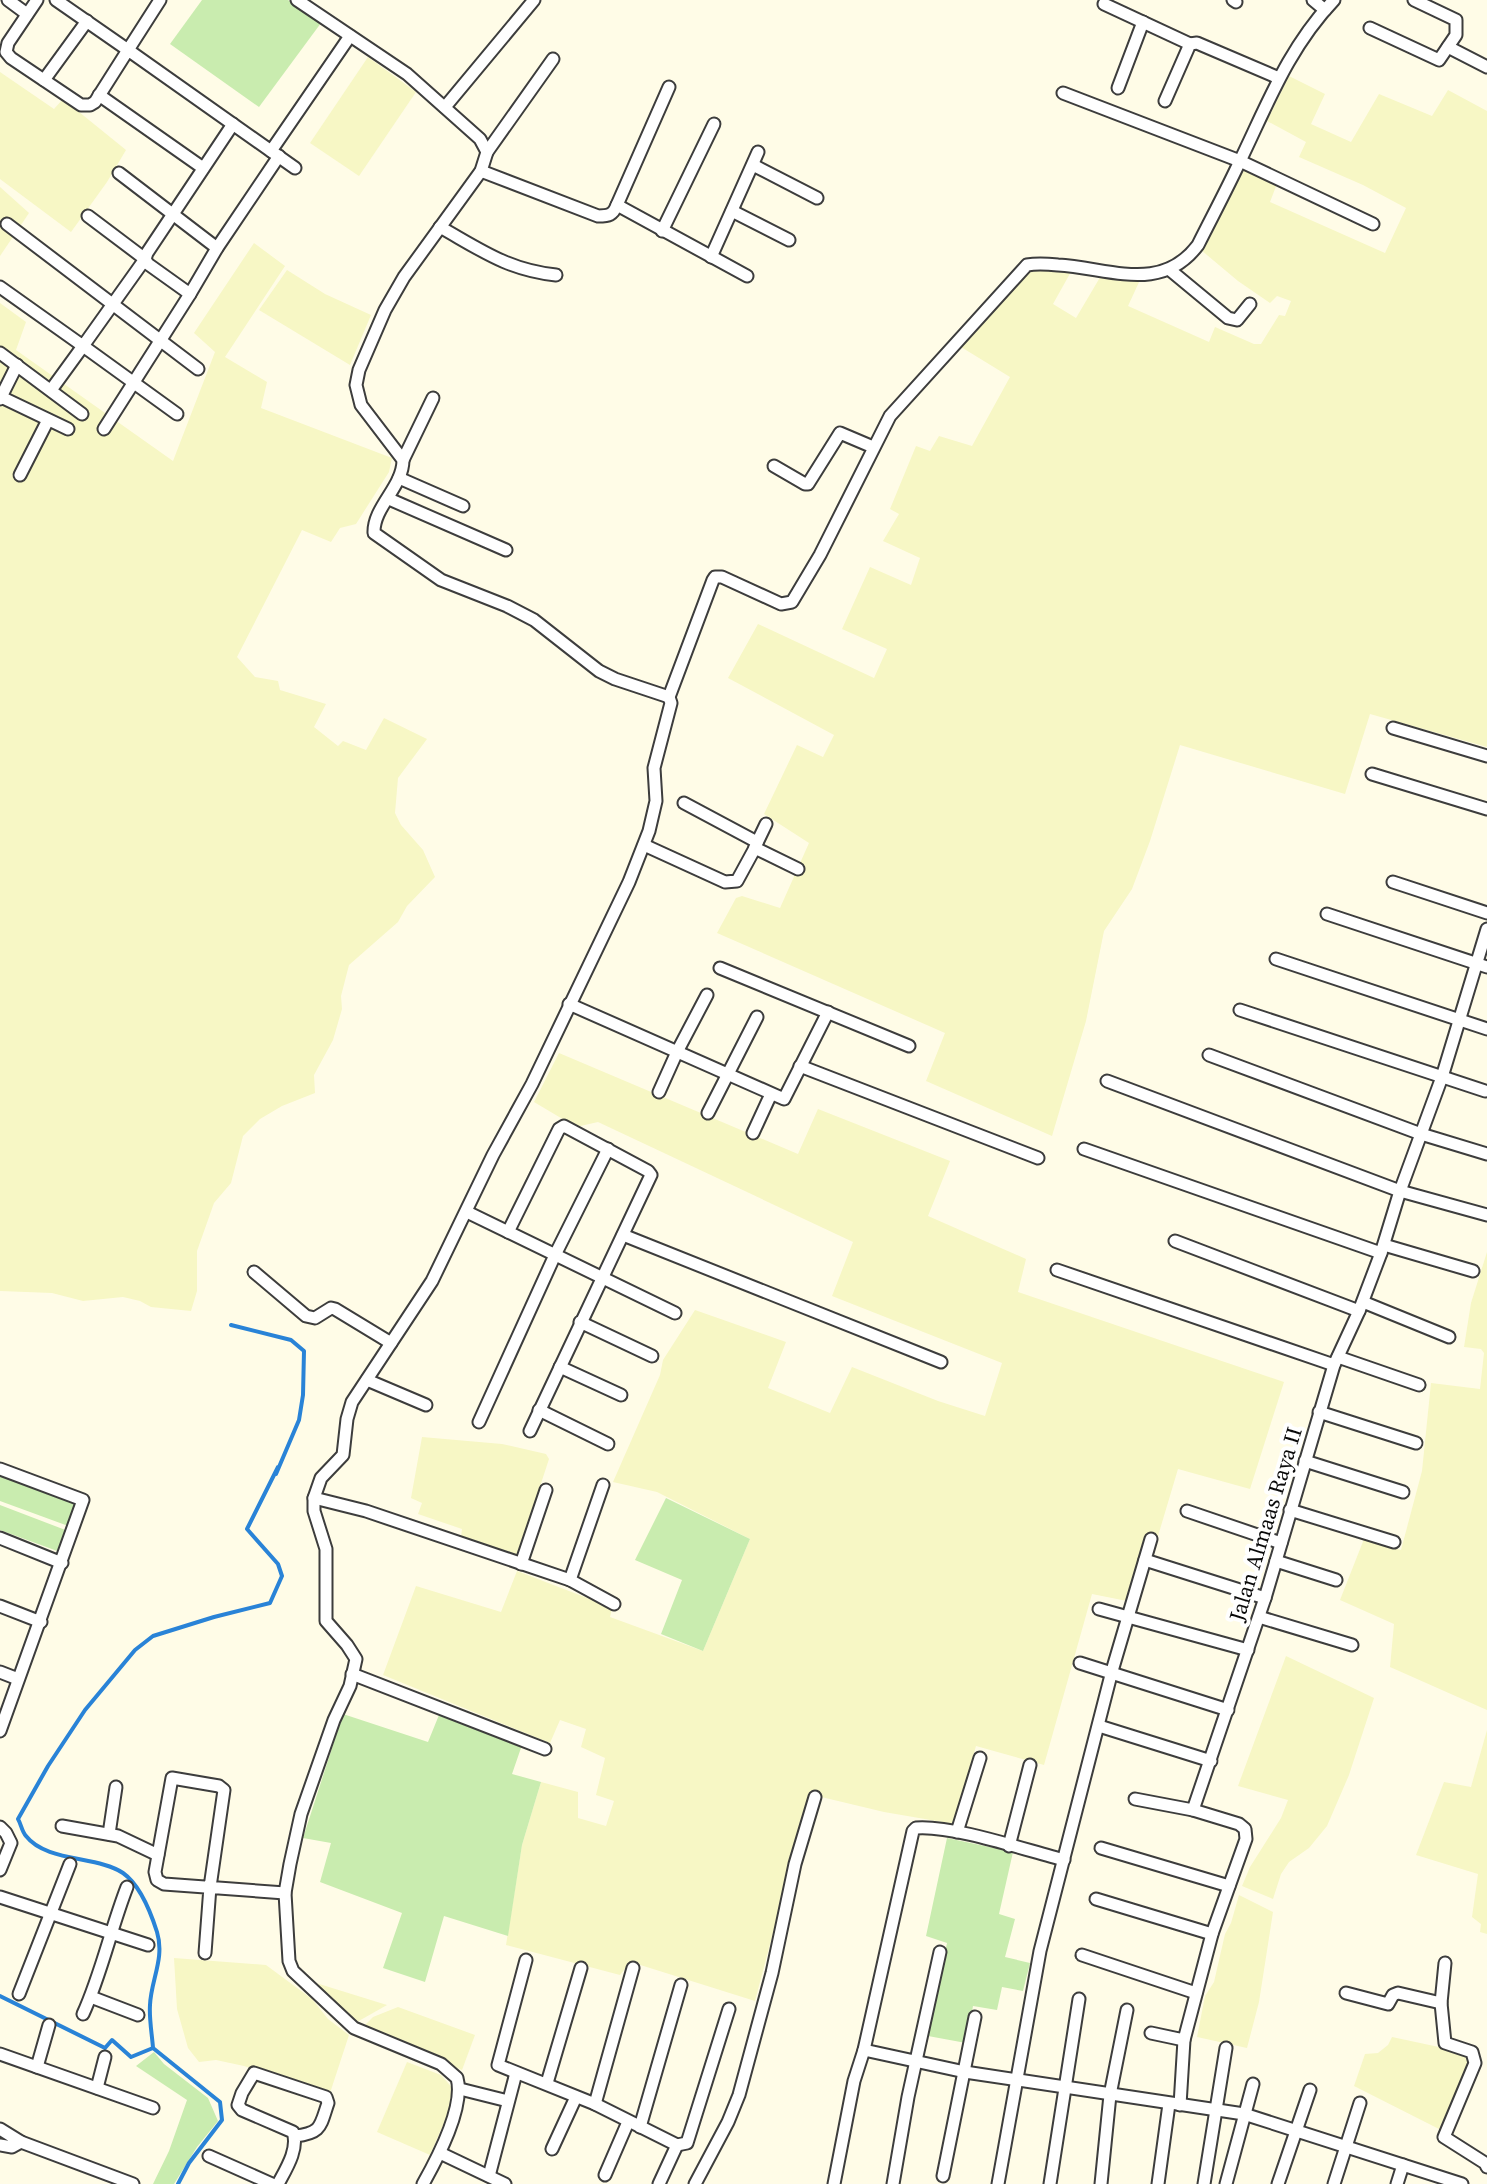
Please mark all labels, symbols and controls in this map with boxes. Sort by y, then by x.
street label: Jalan Almaas Raya II [1221,1423,1309,1626]

